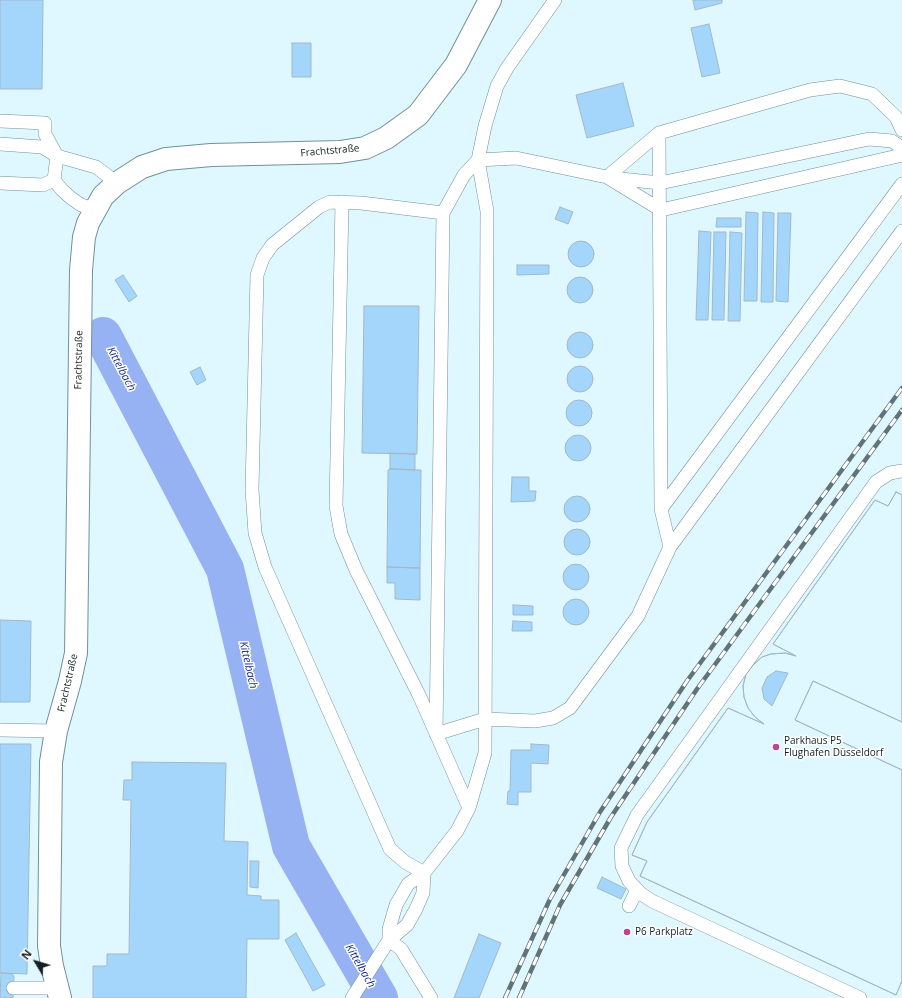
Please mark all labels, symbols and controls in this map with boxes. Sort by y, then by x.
street label: Frachtstraße [300,142,360,160]
street label: Frachtstraße [72,330,86,390]
water label: Kittelbach [104,345,138,393]
water label: Kittelbach [236,640,260,690]
street label: Frachtstraße [56,653,80,713]
place label: Parkhaus P5 Flughafen Düsseldorf [784,735,883,758]
marker: Parkhaus P5 Flughafen Düsseldorf [771,742,781,752]
place label: P6 Parkplatz [635,926,693,938]
marker: P6 Parkplatz [622,927,632,937]
north arrow [16,942,56,982]
water label: Kittelbach [342,942,378,990]
text: N [17,946,35,962]

